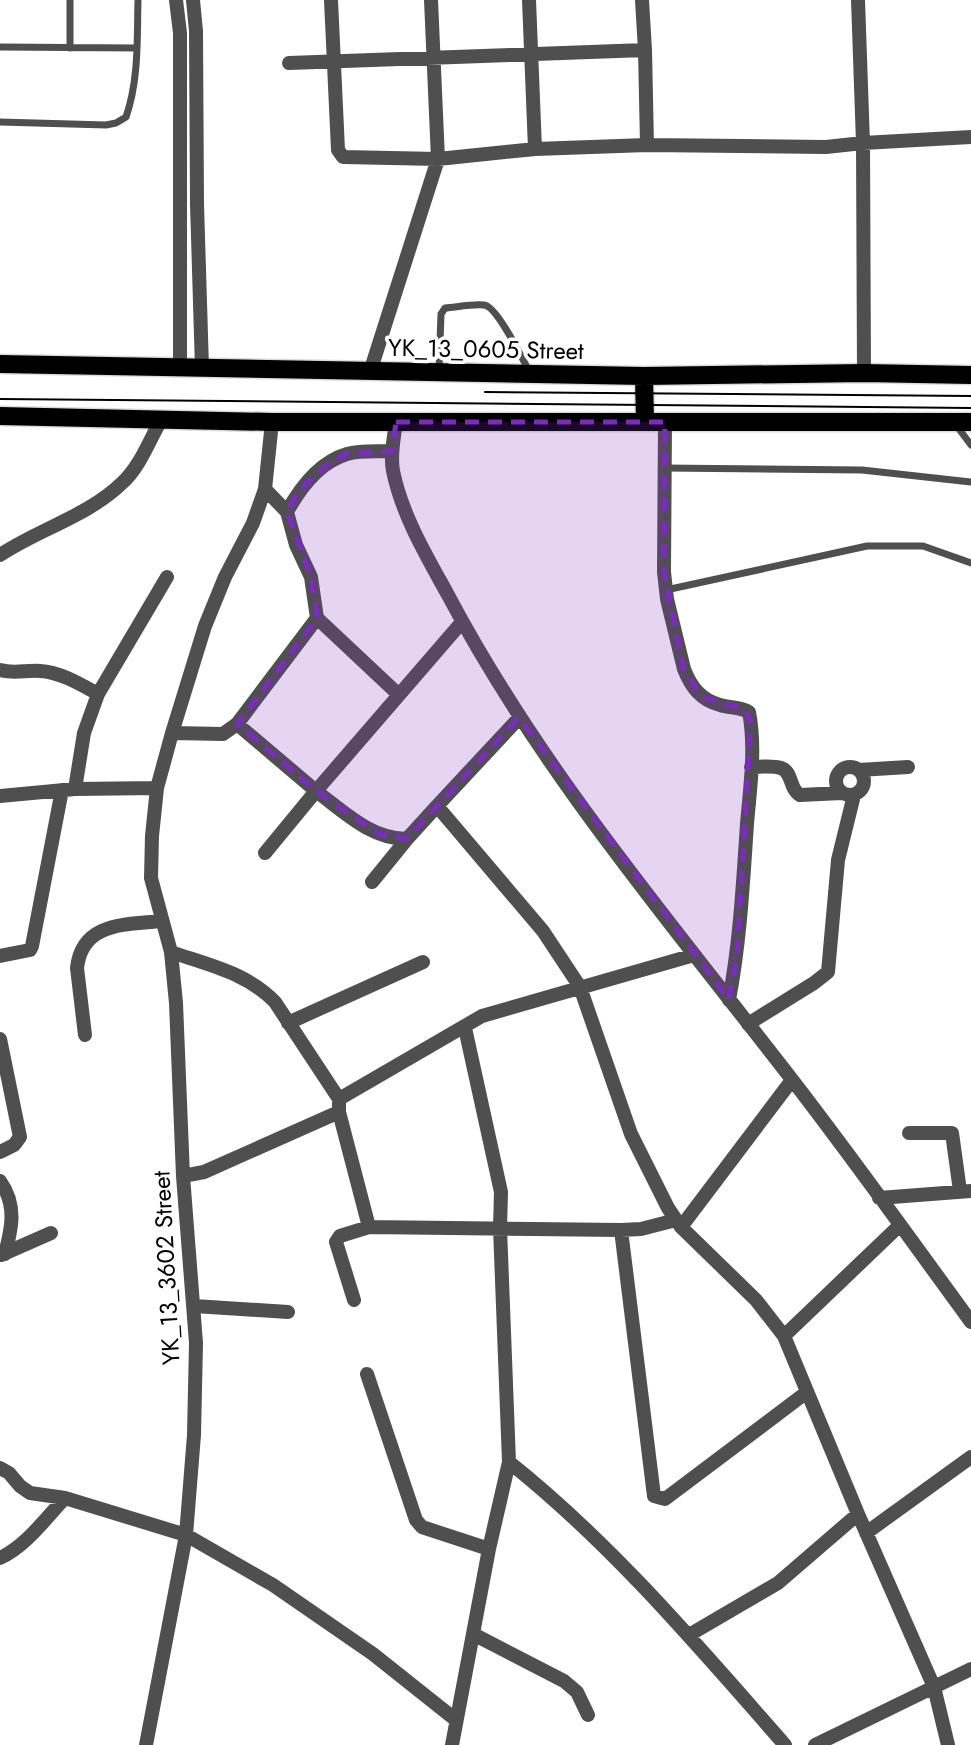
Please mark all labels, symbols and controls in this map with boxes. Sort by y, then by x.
street label: YK_13_0605 Street [388,330,584,368]
street label: YK_13_3602 Street [143,1170,189,1366]

